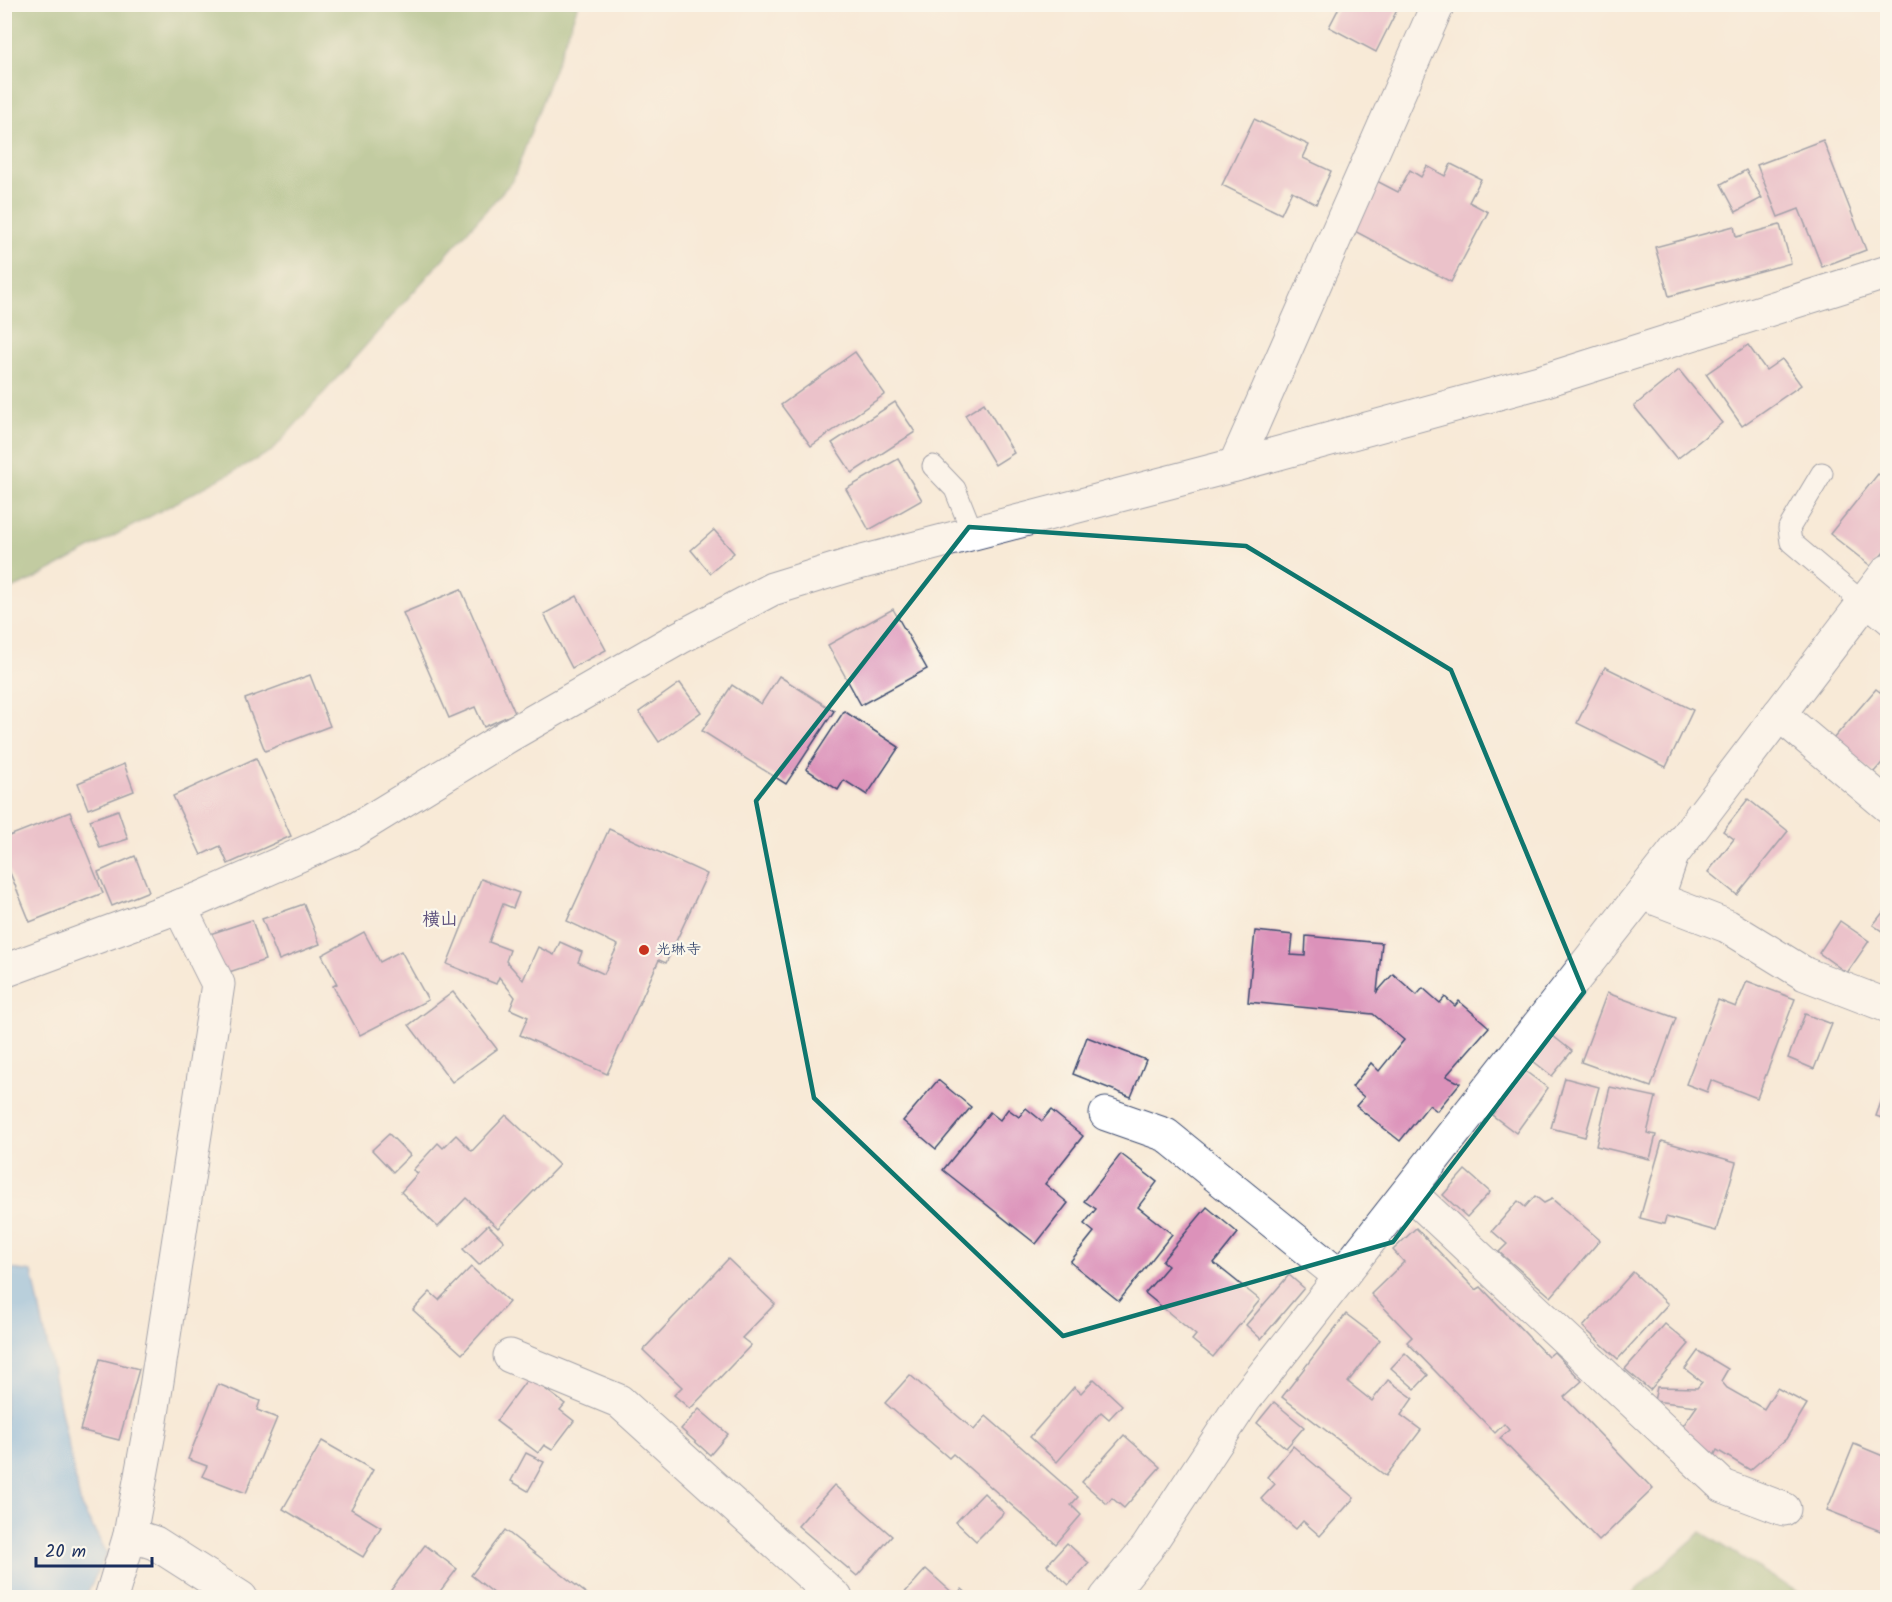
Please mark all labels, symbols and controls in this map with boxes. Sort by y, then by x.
district label: 横山 [422,906,458,935]
place label: 光琳寺 [656,938,701,962]
marker: 光琳寺 [637,943,651,957]
scale bar [36,1530,152,1568]
text: 20 m [45,1538,86,1567]

